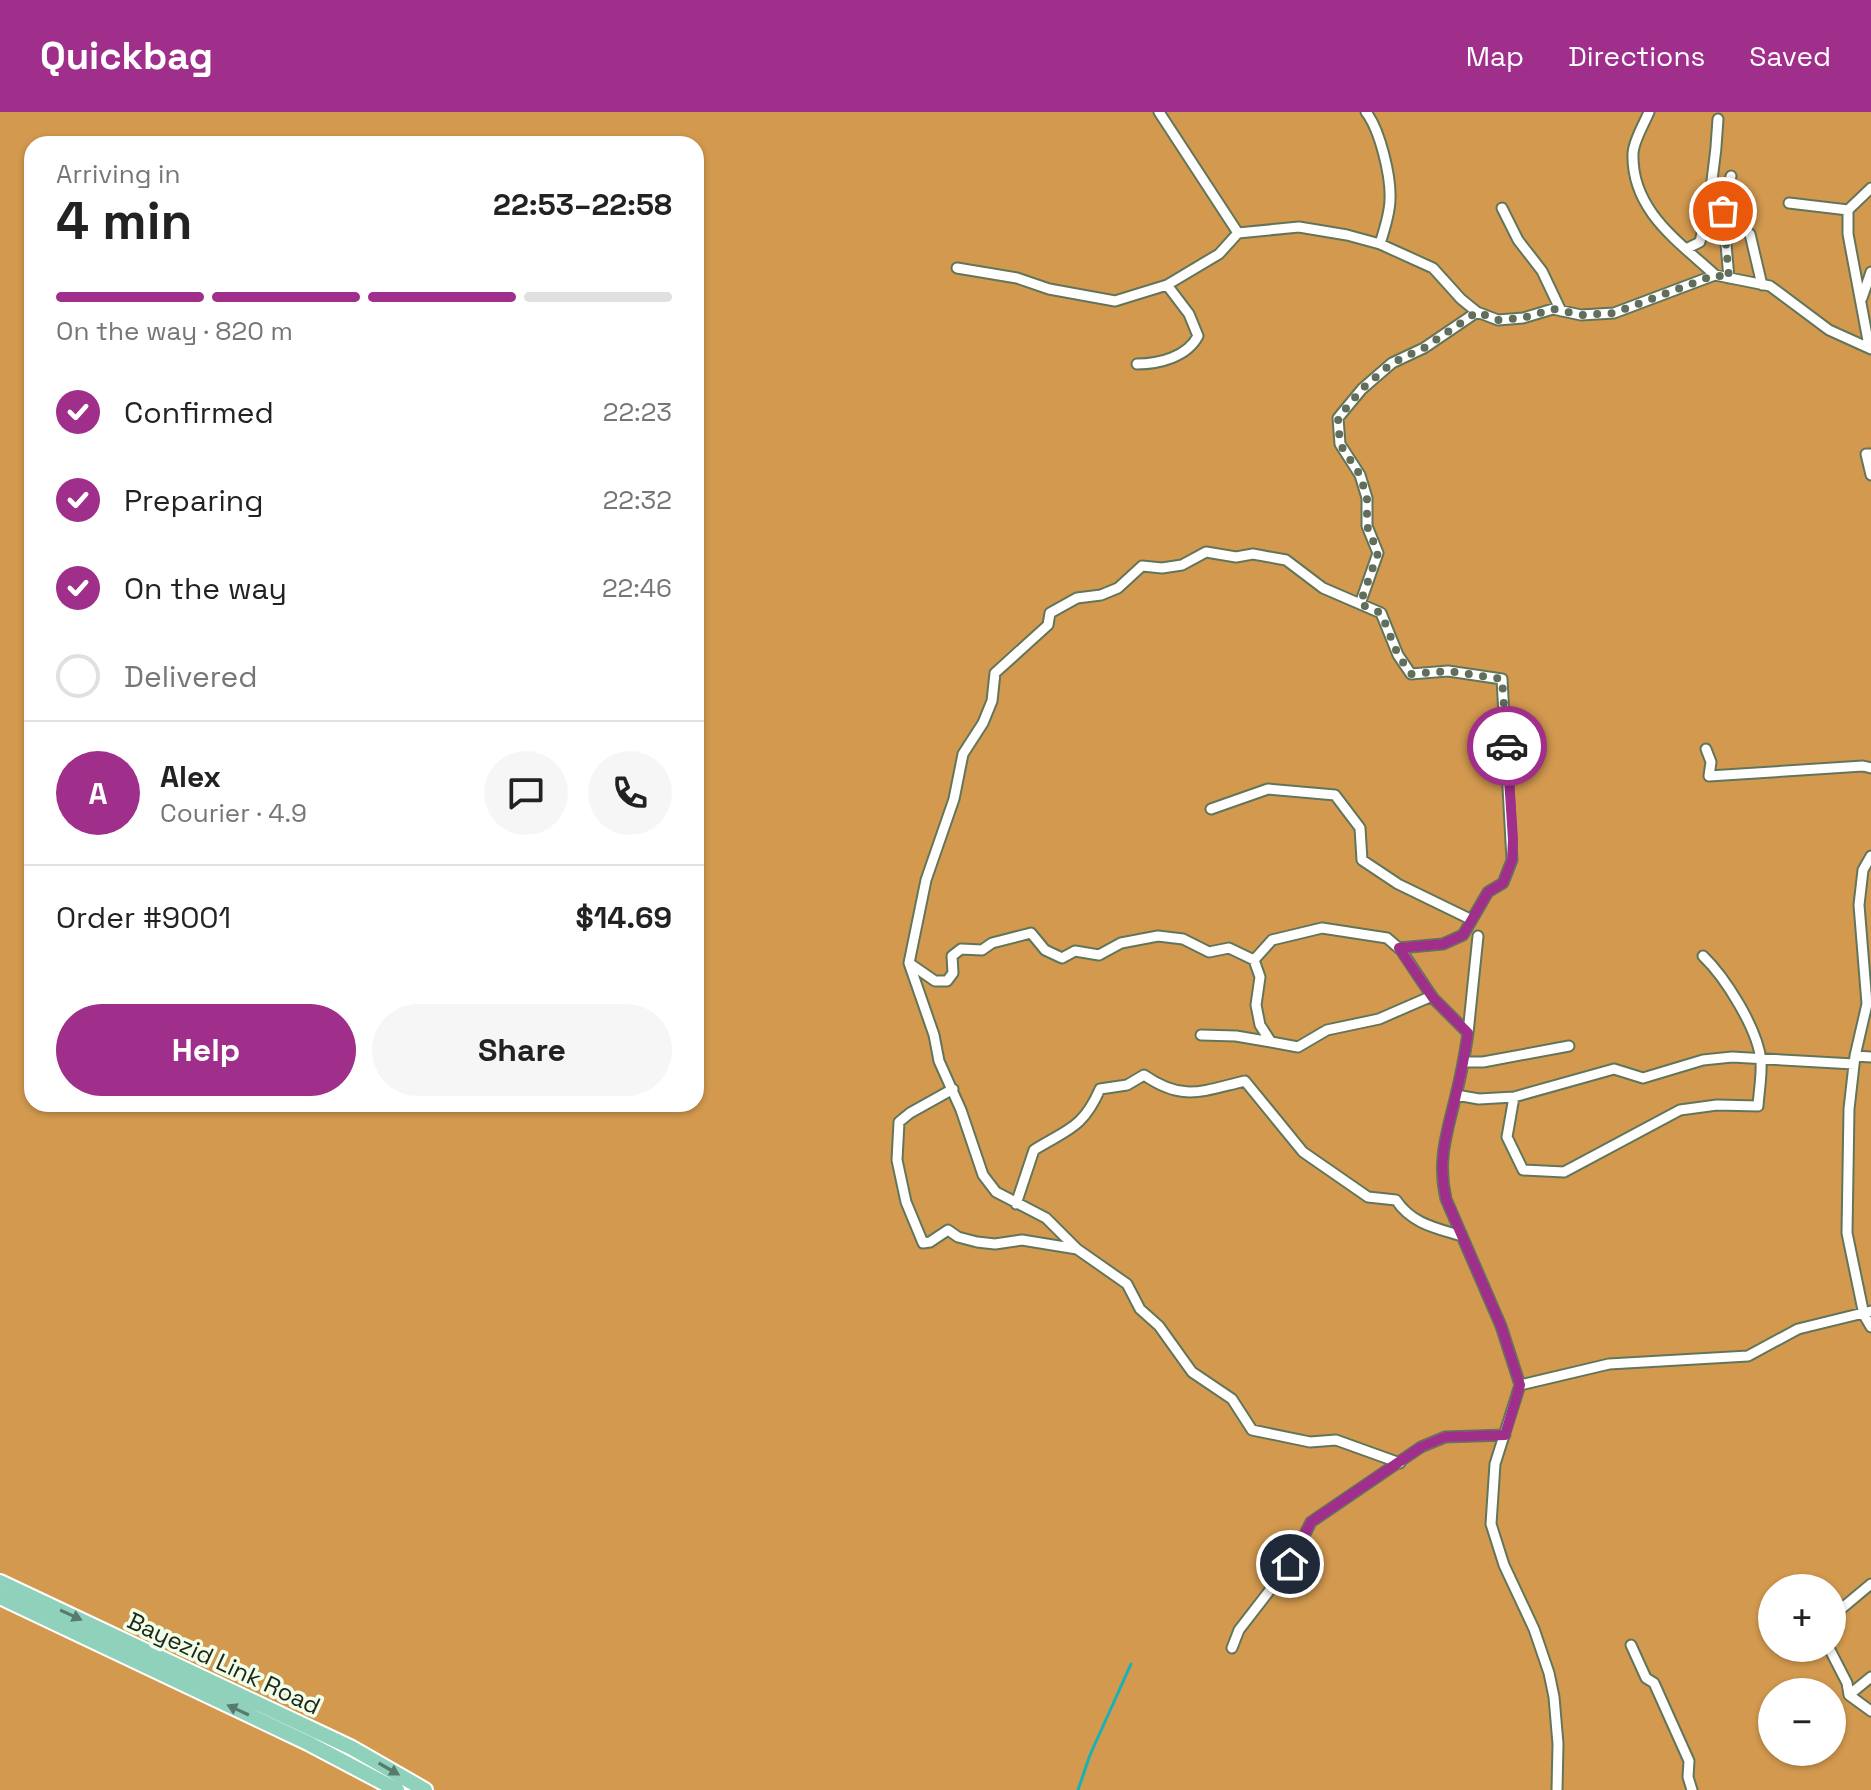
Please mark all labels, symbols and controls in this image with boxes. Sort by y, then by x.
text: Quickbag [40,32,213,80]
text: Map [1466,38,1524,74]
text: Directions [1568,38,1705,74]
text: Saved [1749,38,1831,74]
text: Arriving in [56,157,180,191]
pin [1689,177,1757,245]
text: 22:53–22:58 [493,185,672,224]
text: 4 min [56,188,193,254]
icon: bag [1701,189,1745,233]
text: On the way · 820 m [56,314,293,348]
icon: check [56,390,100,434]
text: Confirmed [124,393,274,432]
text: 22:23 [603,395,672,429]
icon: check [56,478,100,522]
text: Preparing [124,481,263,520]
text: 22:32 [603,483,672,517]
icon: check [56,566,100,610]
text: On the way [124,569,287,608]
text: 22:46 [602,571,672,605]
text: Delivered [124,657,258,696]
courier [1467,706,1547,786]
icon: car [1485,724,1529,768]
button: chat [484,751,568,835]
button: phone [588,751,672,835]
text: Alex [160,757,221,796]
text: A [88,774,108,813]
text: Courier · 4.9 [160,796,307,830]
text: Order #9001 [56,898,231,937]
text: $14.69 [575,898,672,937]
button: Help [56,1004,356,1096]
button: Share [372,1004,672,1096]
pin [1256,1530,1324,1598]
icon: home [1268,1542,1312,1586]
map controls [1758,1574,1846,1766]
button: + [1758,1574,1846,1662]
street label: Bayezid Link Road [122,1605,326,1721]
one-way arrow [59,1608,82,1622]
button: − [1758,1678,1846,1766]
one-way arrow [226,1703,249,1716]
one-way arrow [377,1762,400,1776]

